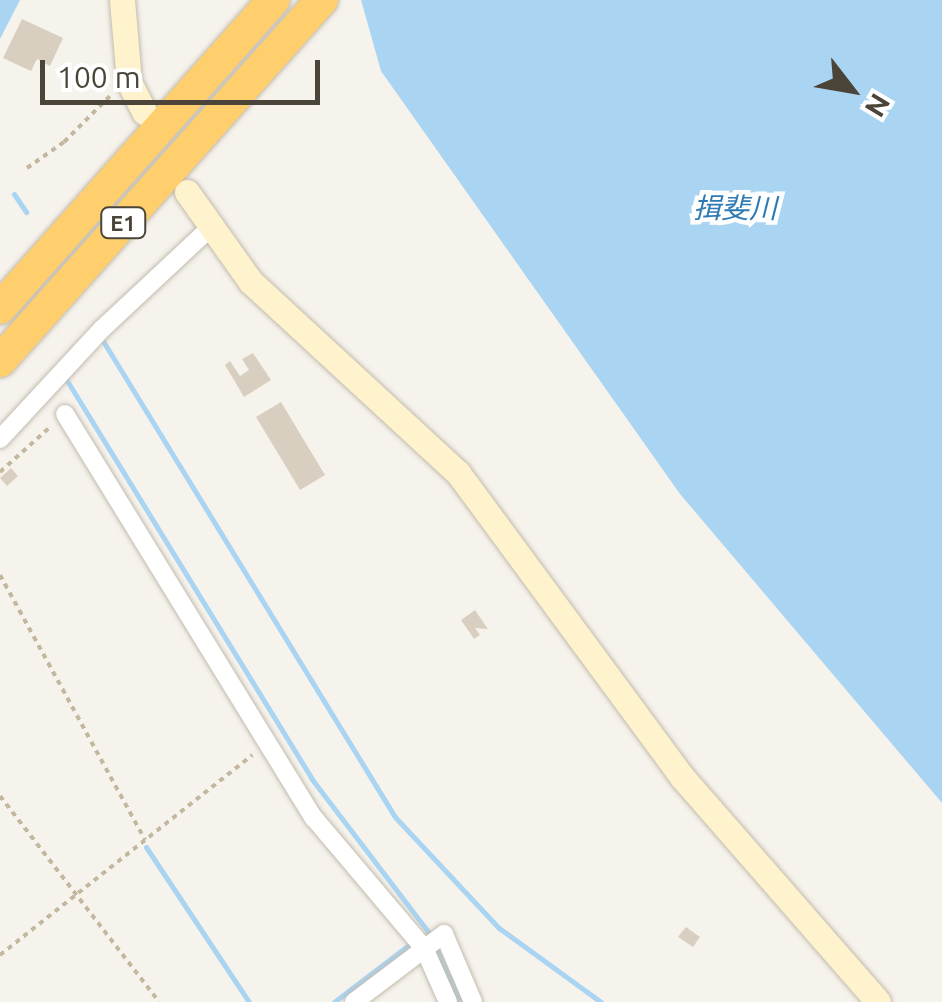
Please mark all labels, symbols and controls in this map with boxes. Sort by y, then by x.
scale bar [45,40,325,102]
north arrow [802,40,902,140]
text: 100 m [57,60,141,94]
text: N [859,89,897,123]
water label: 揖斐川 [693,191,777,225]
road number: E1 [98,206,148,240]

